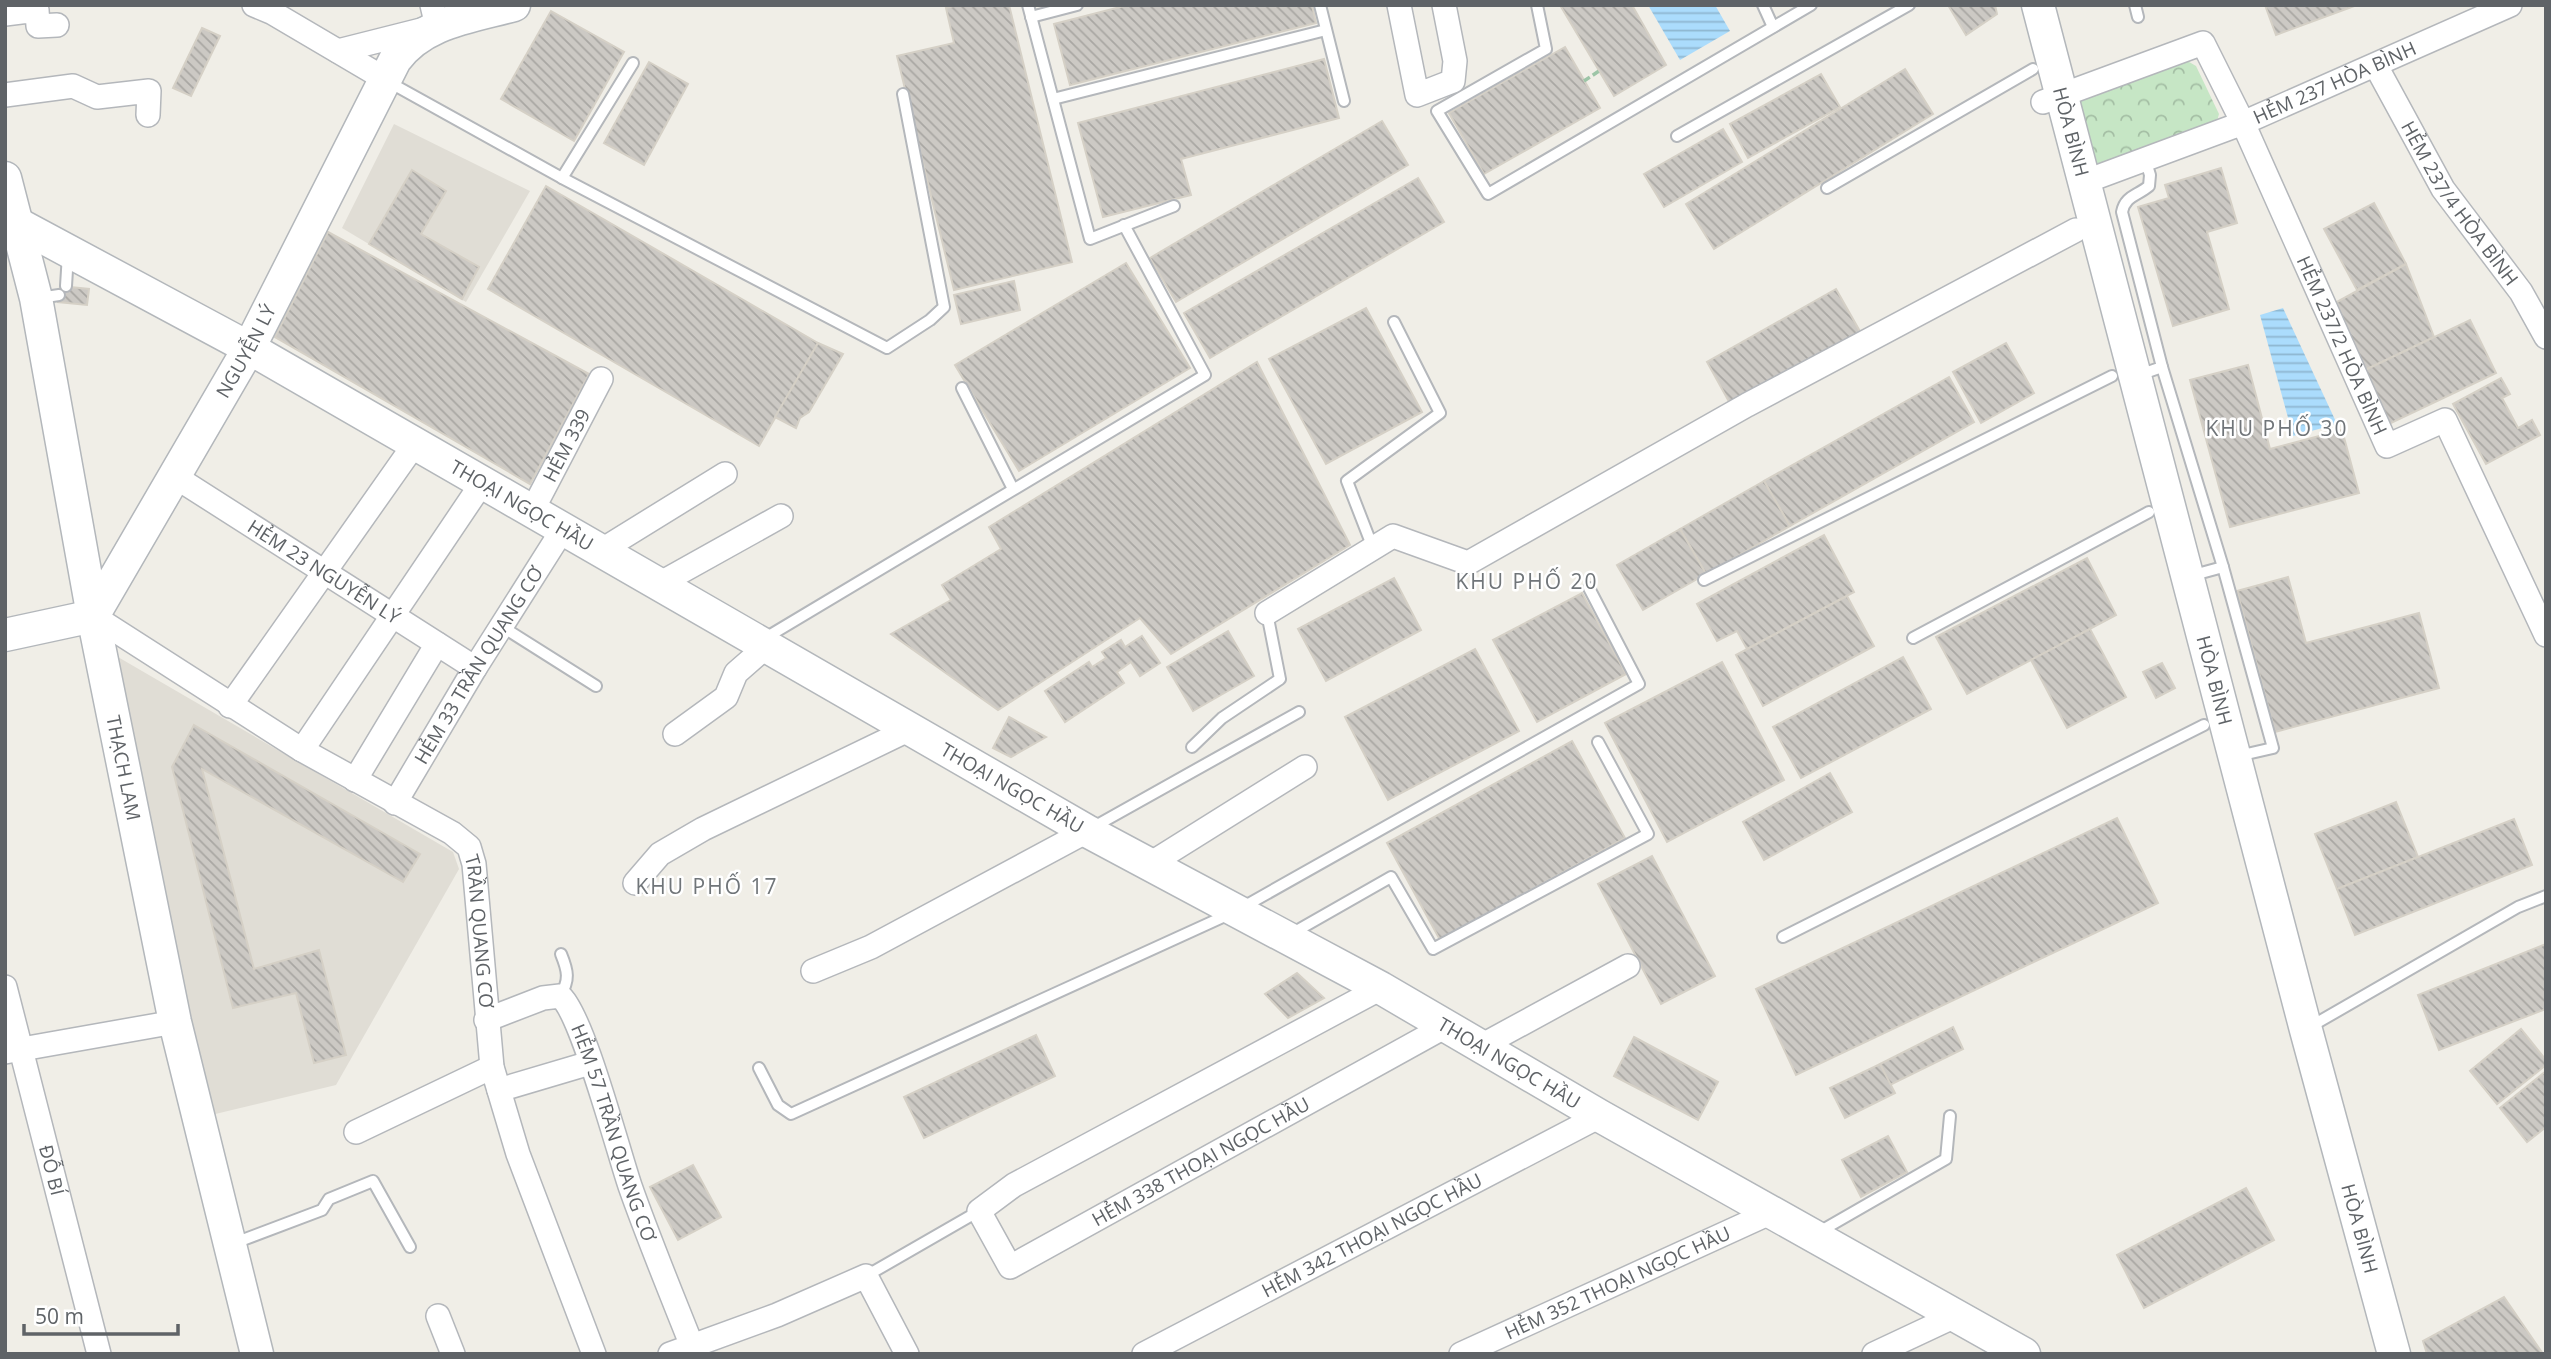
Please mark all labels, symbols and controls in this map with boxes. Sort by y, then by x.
street label: HẺM 237 HÒA BÌNH [2249,35,2420,130]
street label: HÒA BÌNH [2047,84,2095,179]
street label: HẺM 237/4 HÒA BÌNH [2395,116,2524,291]
street label: HẺM 237/2 HÒA BÌNH [2291,252,2393,439]
street label: NGUYỄN LÝ [210,300,282,403]
street label: HẺM 339 [536,404,596,487]
district label: KHU PHỐ 30 [2205,414,2349,442]
street label: THOẠI NGỌC HẦU [446,454,598,557]
street label: HẺM 23 NGUYỄN LÝ [243,513,406,630]
street label: HẺM 33 TRẦN QUANG CƠ [408,561,550,769]
district label: KHU PHỐ 20 [1455,567,1599,595]
street label: HÒA BÌNH [2190,633,2239,728]
street label: THẠCH LAM [100,713,147,823]
street label: THOẠI NGỌC HẦU [936,736,1089,839]
street label: TRẦN QUANG CƠ [459,851,500,1010]
district label: KHU PHỐ 17 [635,872,779,900]
street label: THOẠI NGỌC HẦU [1433,1011,1585,1115]
street label: HẺM 57 TRẦN QUANG CƠ [565,1020,663,1246]
street label: HẺM 338 THOẠI NGỌC HẦU [1087,1091,1314,1232]
street label: ĐỖ BÍ [33,1142,71,1199]
street label: HẺM 342 THOẠI NGỌC HẦU [1257,1167,1487,1303]
street label: HÒA BÌNH [2335,1181,2384,1276]
street label: HẺM 352 THOẠI NGỌC HẦU [1500,1220,1734,1345]
scale bar [24,1292,178,1336]
text: 50 m [35,1302,84,1330]

